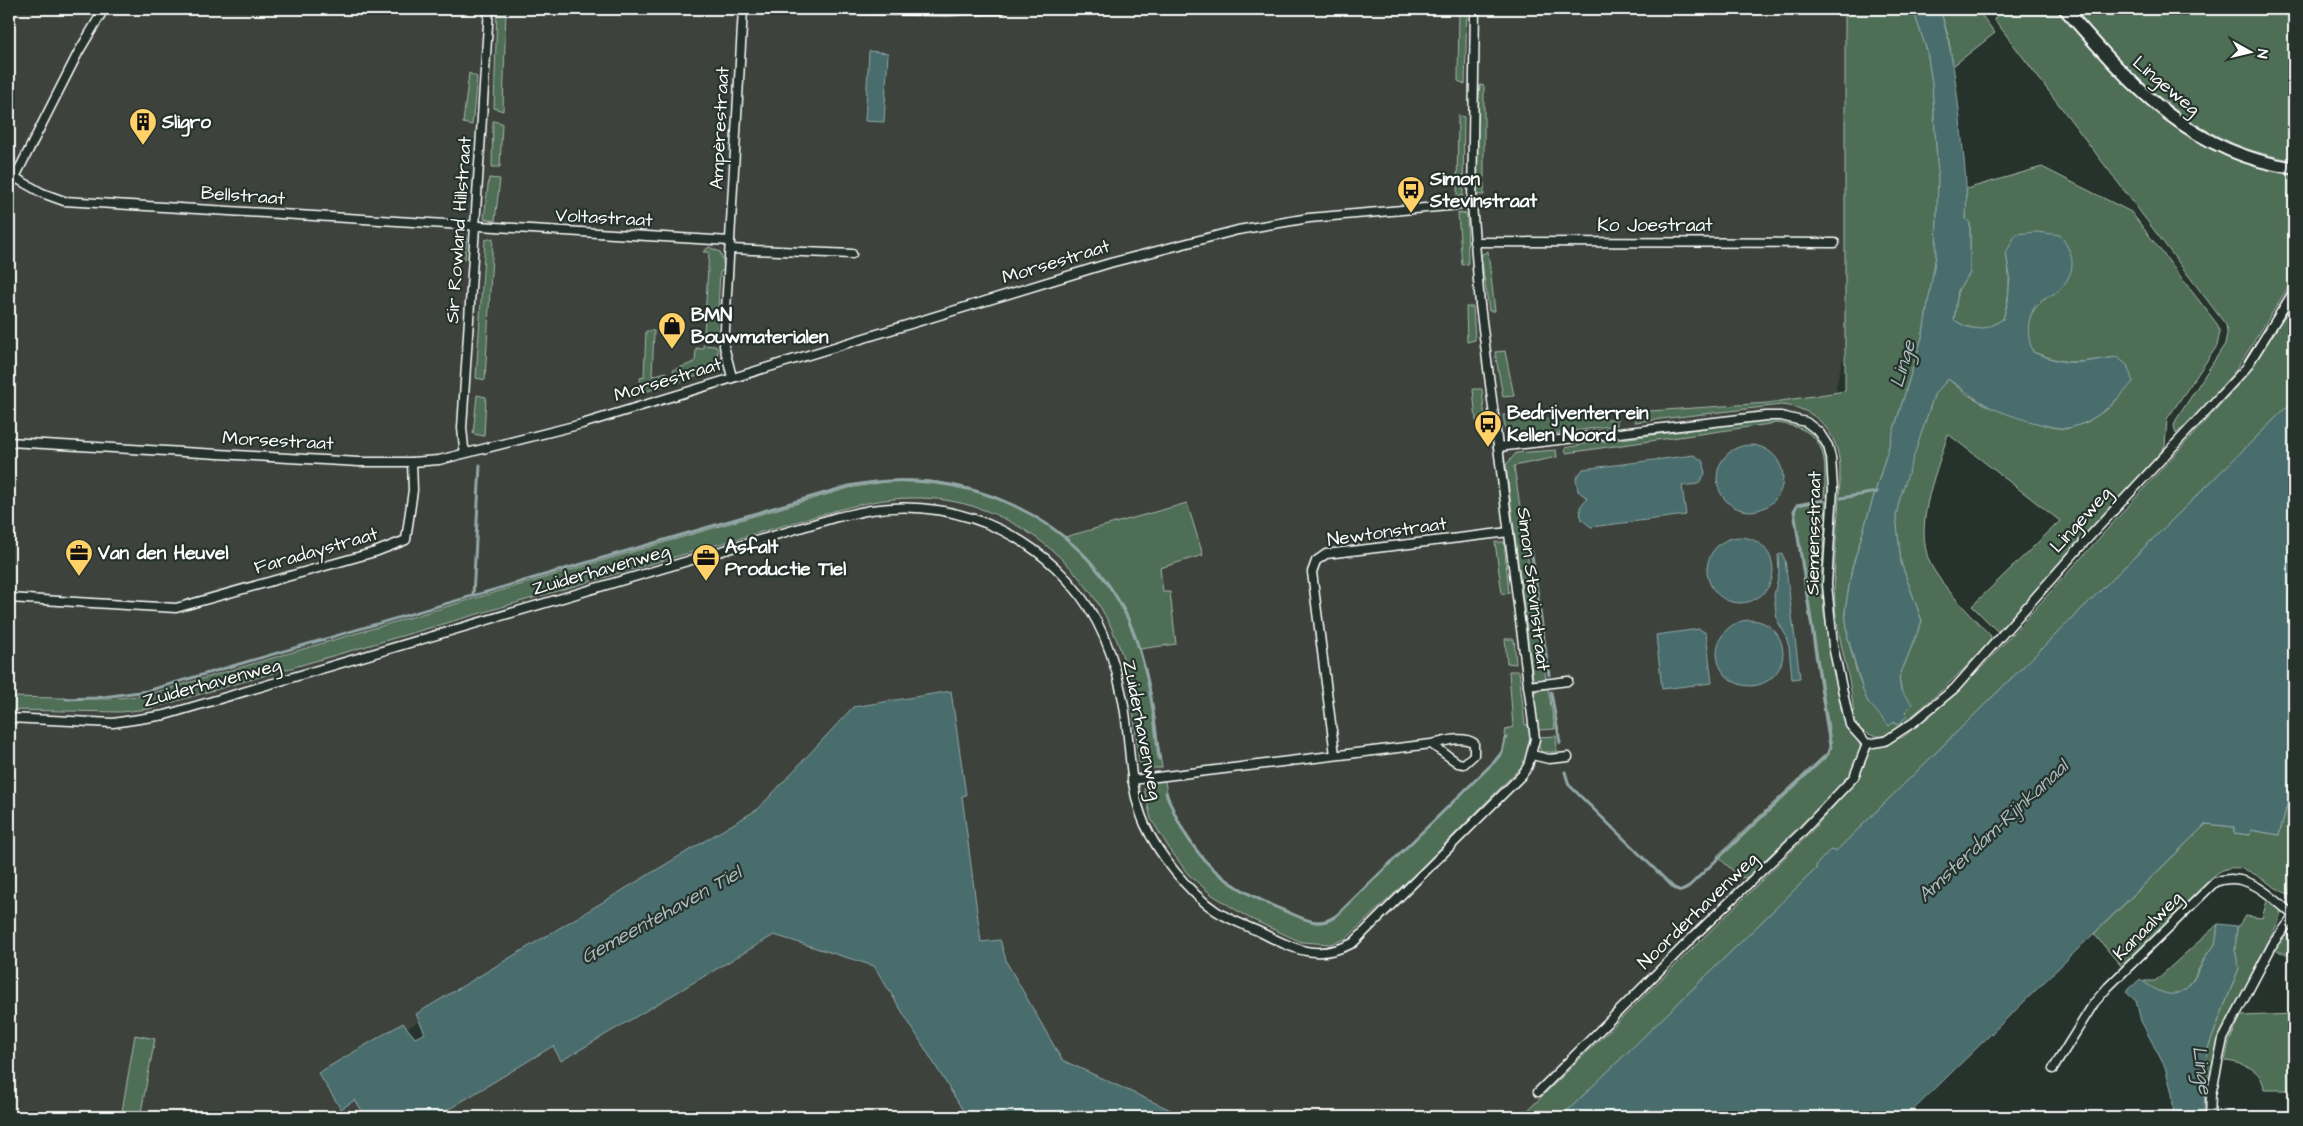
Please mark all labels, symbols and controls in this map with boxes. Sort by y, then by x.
north arrow [2226,28,2276,78]
text: N [2251,48,2272,60]
street label: Lingeweg [2126,50,2206,123]
street label: Ampèrestraat [703,65,737,190]
building icon: Sligro [128,107,158,146]
place label: Sligro [161,109,211,137]
street label: Sir Rowland Hillstraat [439,135,479,324]
place label: Simon Stevinstraat [1429,166,1537,215]
bus stop icon: Simon Stevinstraat [1396,175,1426,214]
street label: Bellstraat [200,180,286,212]
street label: Voltastraat [555,202,654,234]
street label: Ko Joestraat [1597,212,1713,239]
street label: Morsestraat [999,233,1114,291]
place label: BMN Bouwmaterialen [691,302,829,351]
shop icon: BMN Bouwmaterialen [657,311,687,350]
water label: Linge [1883,336,1924,391]
street label: Morsestraat [611,351,726,409]
place label: Bedrijventerrein Kellen Noord [1507,400,1649,449]
bus stop icon: Bedrijventerrein Kellen Noord [1473,409,1503,448]
street label: Morsestraat [222,425,335,457]
street label: Siemensstraat [1799,470,1829,595]
street label: Lingeweg [2044,481,2119,560]
street label: Simon Stevinstraat [1510,506,1556,673]
street label: Newtonstraat [1326,510,1449,554]
street label: Faradaystraat [251,520,382,583]
place label: Asfalt Productie Tiel [725,534,846,583]
street label: Zuiderhavenweg [529,537,673,604]
office icon: Van den Heuvel [64,538,94,577]
place label: Van den Heuvel [97,540,228,567]
office icon: Asfalt Productie Tiel [691,543,721,582]
street label: Zuiderhavenweg [140,652,285,715]
street label: Zuiderhavenweg [1114,658,1169,803]
water label: Amsterdam-Rijnkanaal [1911,752,2077,909]
street label: Noorderhavenweg [1632,846,1765,976]
water label: Gemeentehaven Tiel [576,858,749,971]
street label: Kanaalweg [2107,885,2190,968]
water label: Linge [2184,1044,2219,1097]

